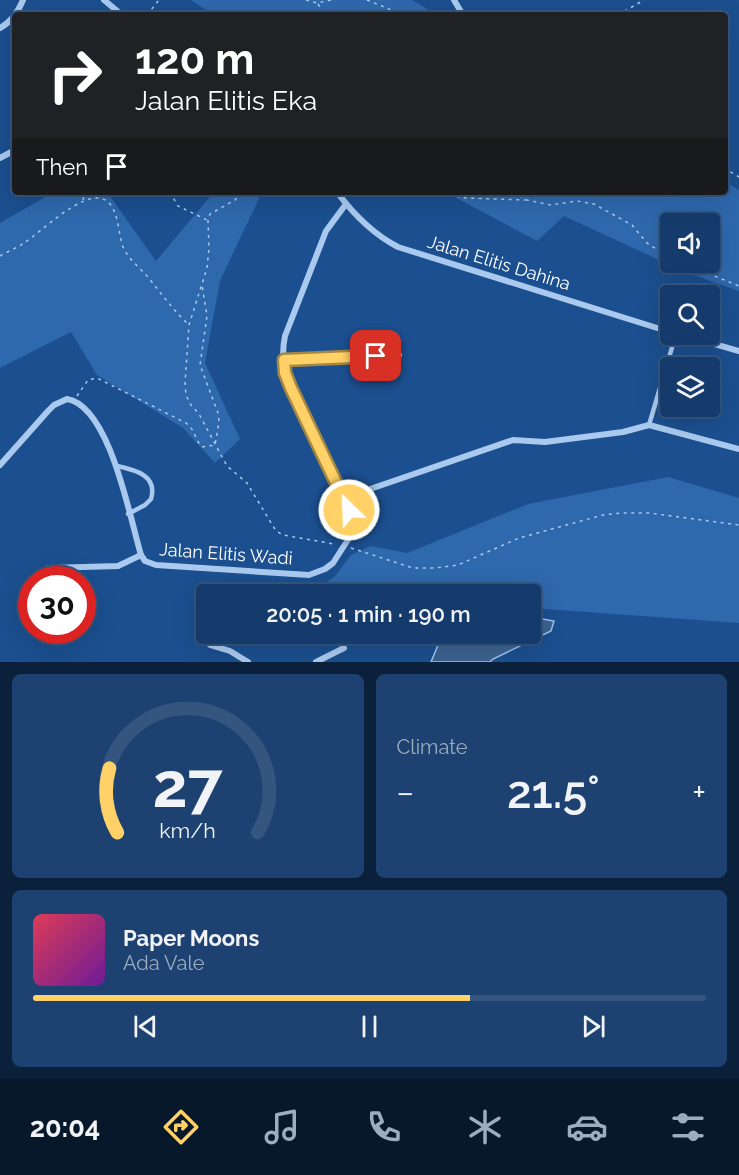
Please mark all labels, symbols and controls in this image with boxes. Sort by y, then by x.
text: 120 m [135,35,254,84]
icon: right [36,36,114,114]
text: Jalan Elitis Eka [135,85,317,116]
icon: arrive [100,150,133,183]
text: Then [36,154,88,180]
map controls [660,213,720,417]
button: sound [660,213,720,273]
street label: Jalan Elitis Dahina [425,231,573,294]
button: search [660,285,720,345]
pin [350,330,401,381]
icon: arrive [359,339,392,372]
button: layers [660,357,720,417]
position arrow [317,478,381,542]
street label: Jalan Elitis Wadi [159,538,293,569]
speed limit sign: 30 [18,566,96,644]
text: 20:05 · 1 min · 190 m [266,601,471,627]
text: Climate [397,735,468,759]
text: 27 [153,748,224,822]
text: 21.5° [507,766,600,819]
text: − [397,773,414,812]
text: + [692,773,706,812]
text: km/h [159,818,216,843]
text: Paper Moons [123,925,259,951]
text: Ada Vale [123,951,205,975]
icon: previous [129,1010,162,1043]
icon: pause [353,1010,386,1043]
icon: next [577,1010,610,1043]
icon: directions [160,1106,202,1148]
icon: music [261,1106,303,1148]
icon: phone [363,1106,405,1148]
icon: climate [464,1106,506,1148]
icon: car [566,1106,608,1148]
icon: filters [667,1106,709,1148]
text: 20:04 [30,1112,100,1143]

